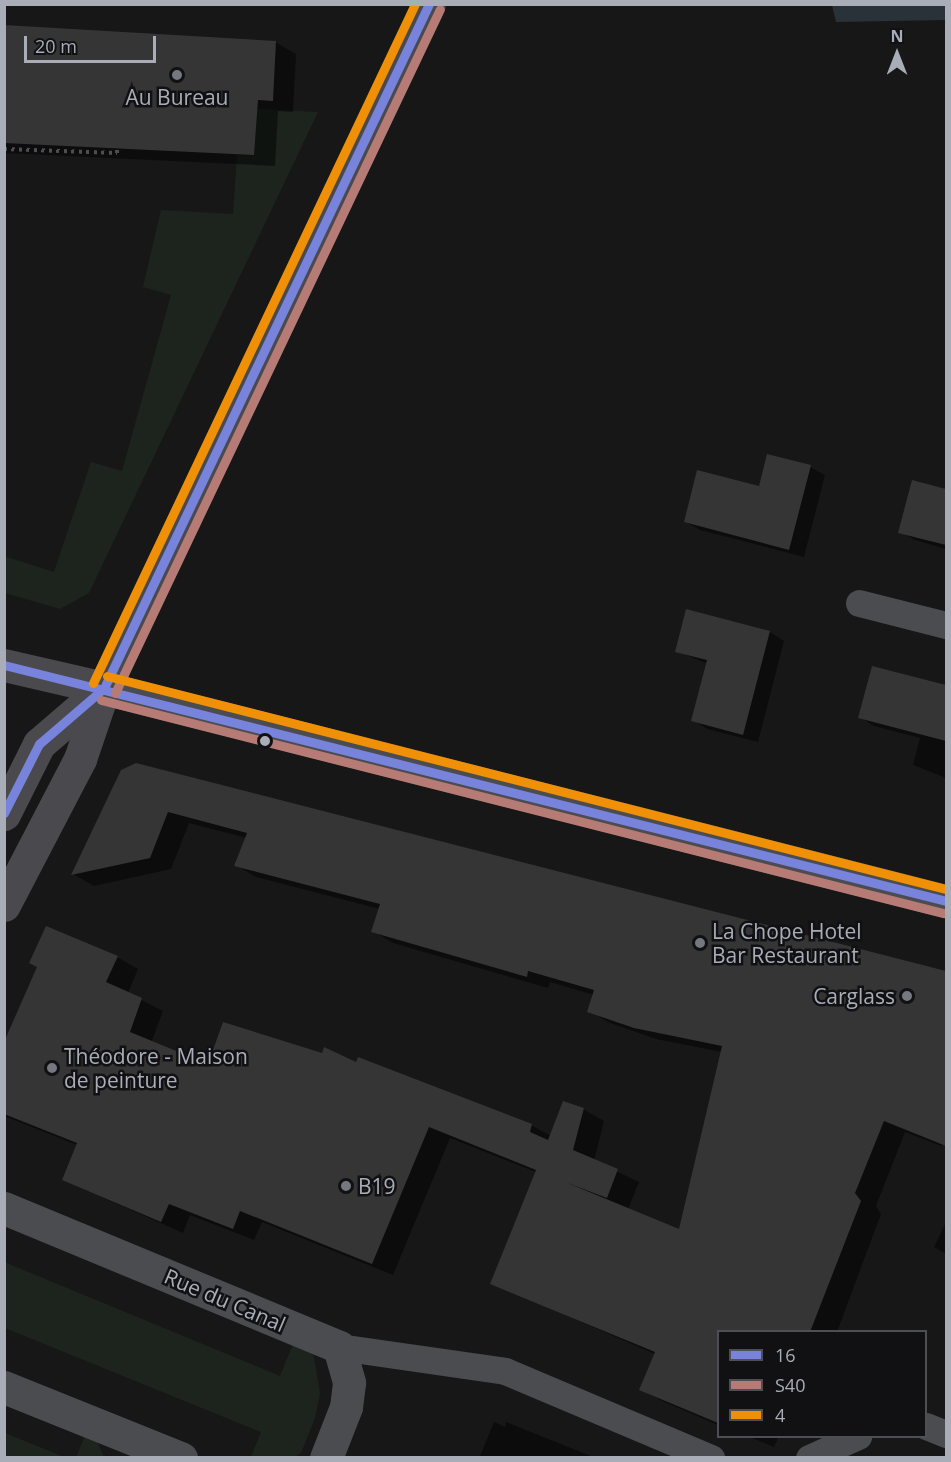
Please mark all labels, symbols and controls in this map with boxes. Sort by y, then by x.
scale bar [27,24,159,62]
north arrow [867,24,927,84]
text: N [890,25,904,47]
text: 20 m [35,34,77,58]
marker: Au Bureau [170,68,184,82]
place label: Au Bureau [126,84,228,110]
unlabelled marker [259,735,271,747]
place label: La Chope Hotel Bar Restaurant [712,918,862,968]
marker: La Chope Hotel Bar Restaurant [693,936,707,950]
place label: Carglass [813,983,895,1009]
marker: Carglass [900,989,914,1003]
place label: Théodore - Maison de peinture [64,1043,248,1093]
marker: Théodore - Maison de peinture [45,1061,59,1075]
place label: B19 [358,1173,396,1199]
marker: B19 [339,1179,353,1193]
street label: Rue du Canal [161,1263,289,1337]
legend [717,1330,927,1438]
text: 16 [775,1343,796,1367]
text: S40 [775,1373,805,1397]
text: 4 [775,1403,785,1427]

